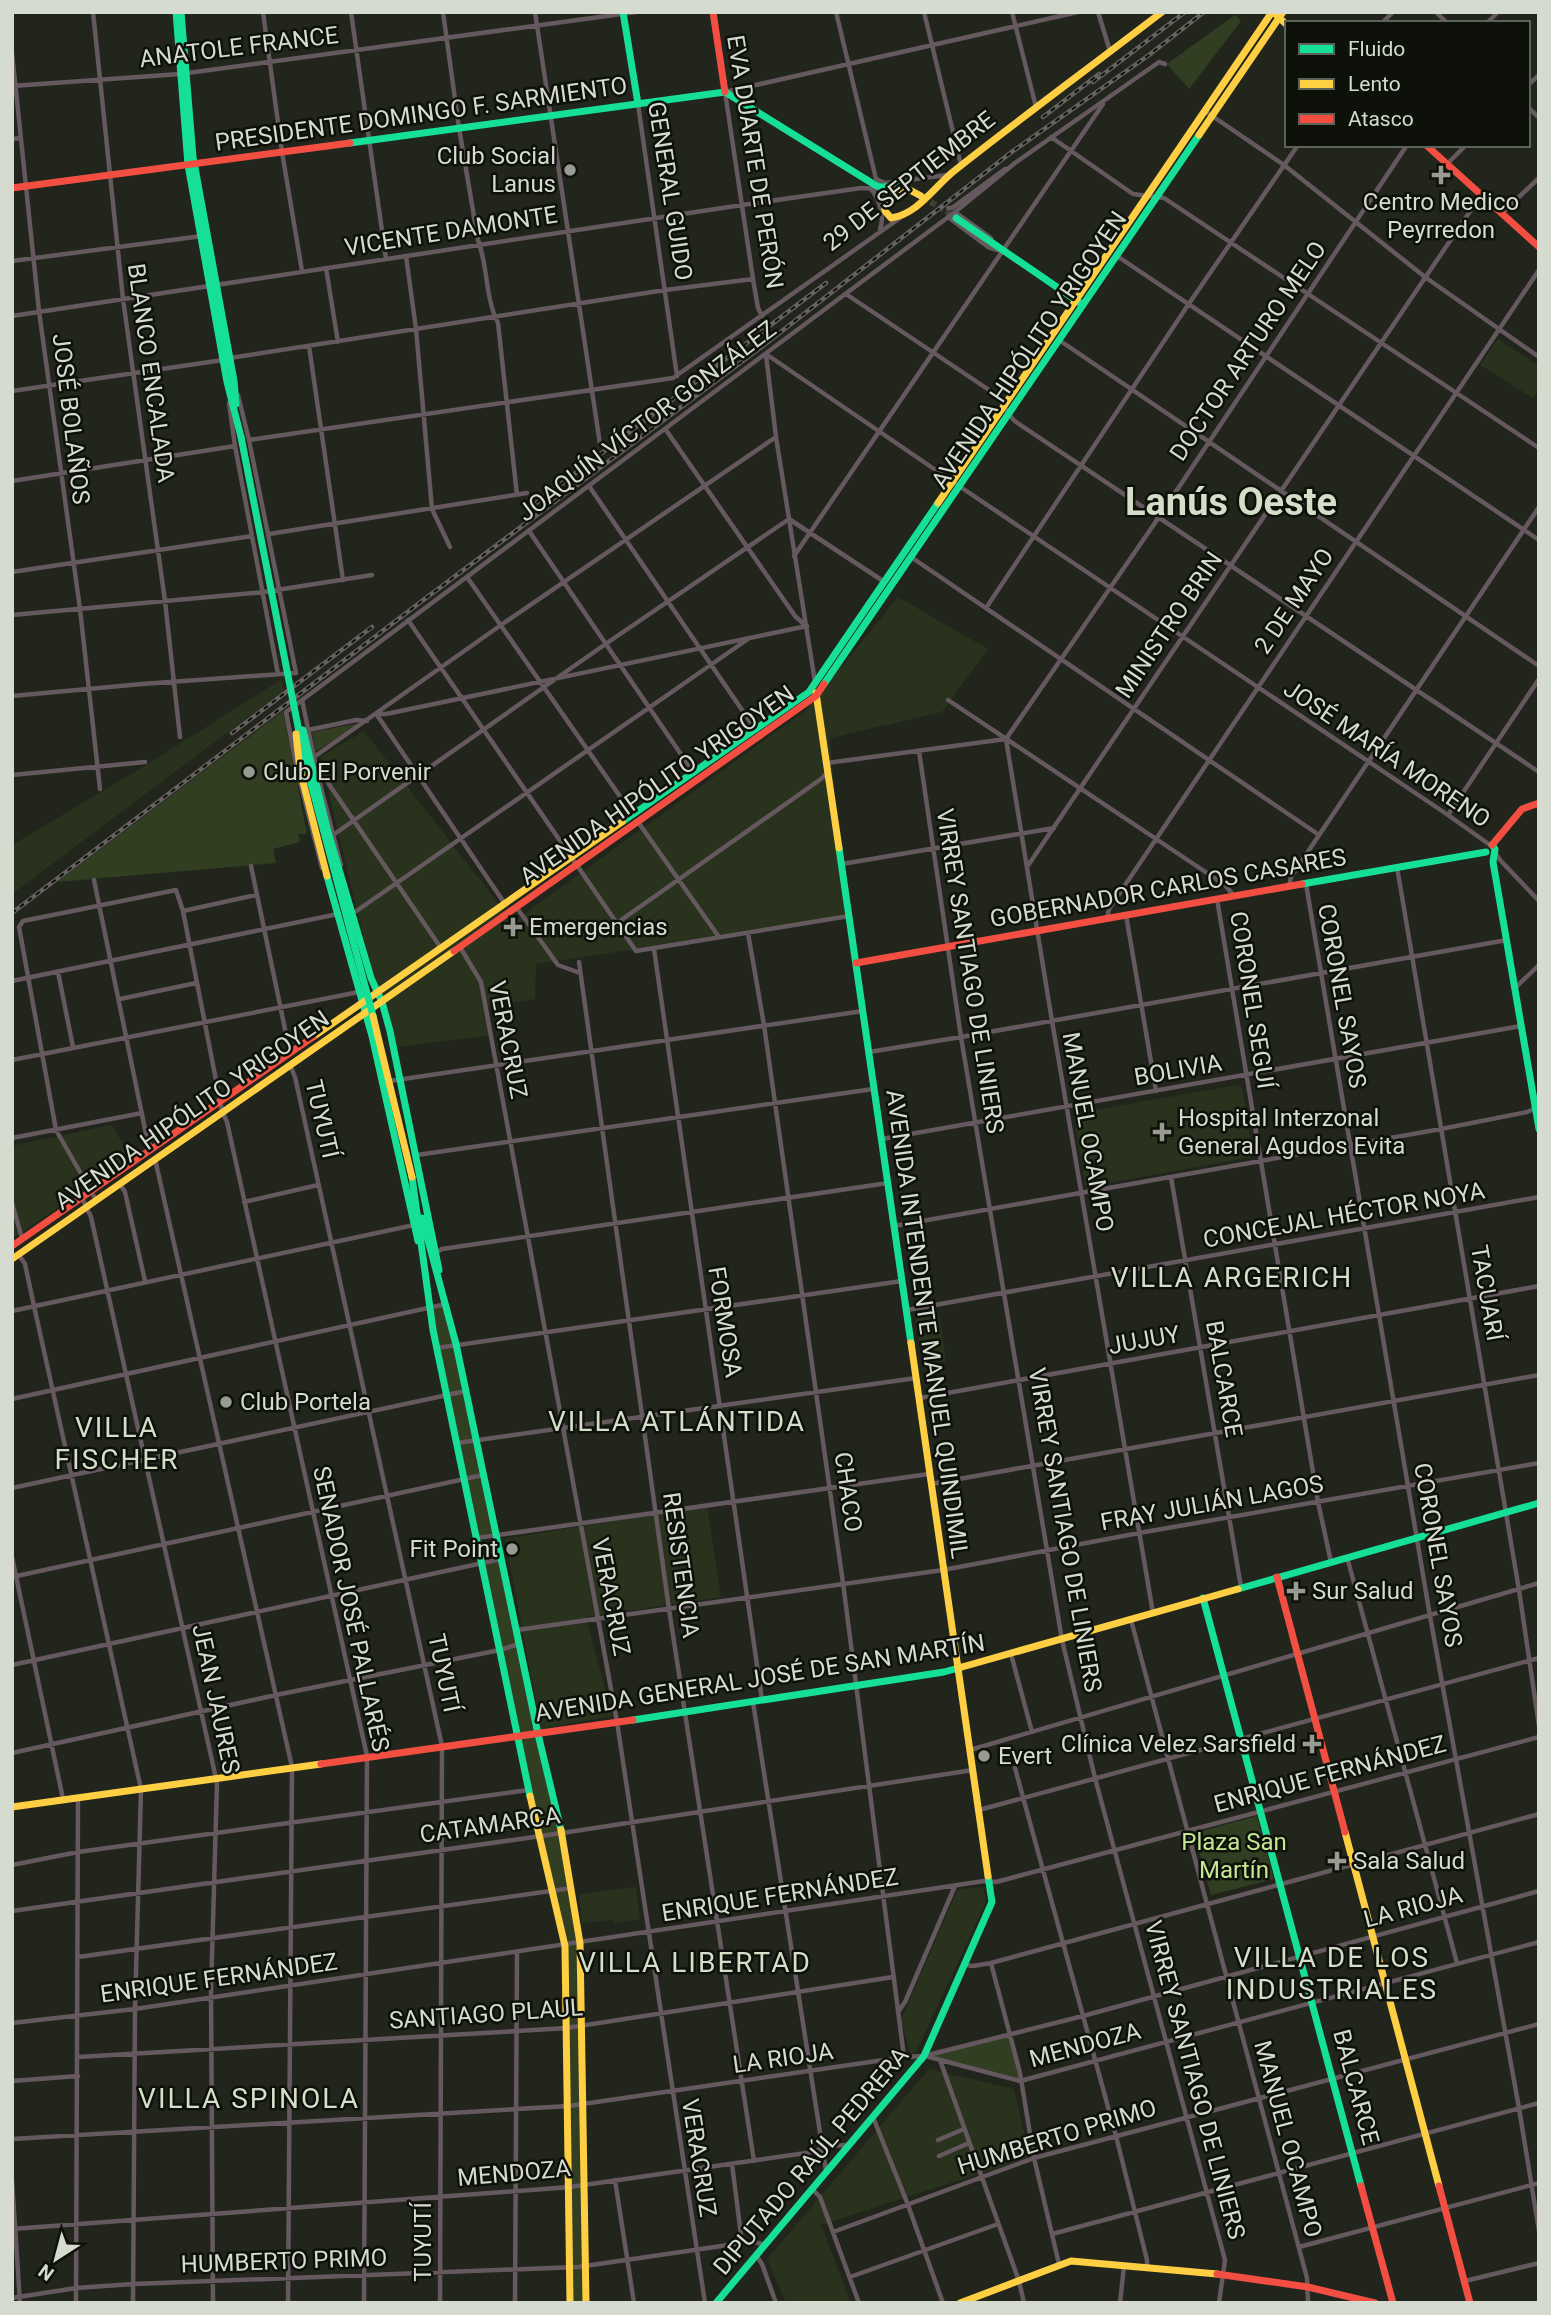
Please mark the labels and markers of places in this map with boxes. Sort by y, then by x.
place label: Club Social Lanus [437,142,556,198]
marker: Club Social Lanus [562,162,578,178]
marker: Centro Medico Peyrredon [1431,165,1451,185]
place label: Centro Medico Peyrredon [1363,188,1519,244]
place label: Club El Porvenir [263,758,431,786]
marker: Club El Porvenir [241,764,257,780]
place label: Emergencias [529,913,668,941]
marker: Emergencias [503,917,523,937]
place label: Hospital Interzonal General Agudos Evita [1178,1104,1405,1160]
marker: Hospital Interzonal General Agudos Evita [1152,1122,1172,1142]
place label: Club Portela [240,1388,371,1416]
marker: Club Portela [218,1394,234,1410]
place label: Fit Point [409,1535,498,1563]
marker: Fit Point [504,1541,520,1557]
place label: Sur Salud [1312,1577,1413,1605]
marker: Sur Salud [1286,1581,1306,1601]
place label: Clínica Velez Sarsfield [1061,1730,1296,1758]
marker: Clínica Velez Sarsfield [1302,1734,1322,1754]
place label: Evert [998,1742,1052,1770]
marker: Evert [976,1748,992,1764]
place label: Sala Salud [1353,1847,1465,1875]
marker: Sala Salud [1327,1851,1347,1871]

